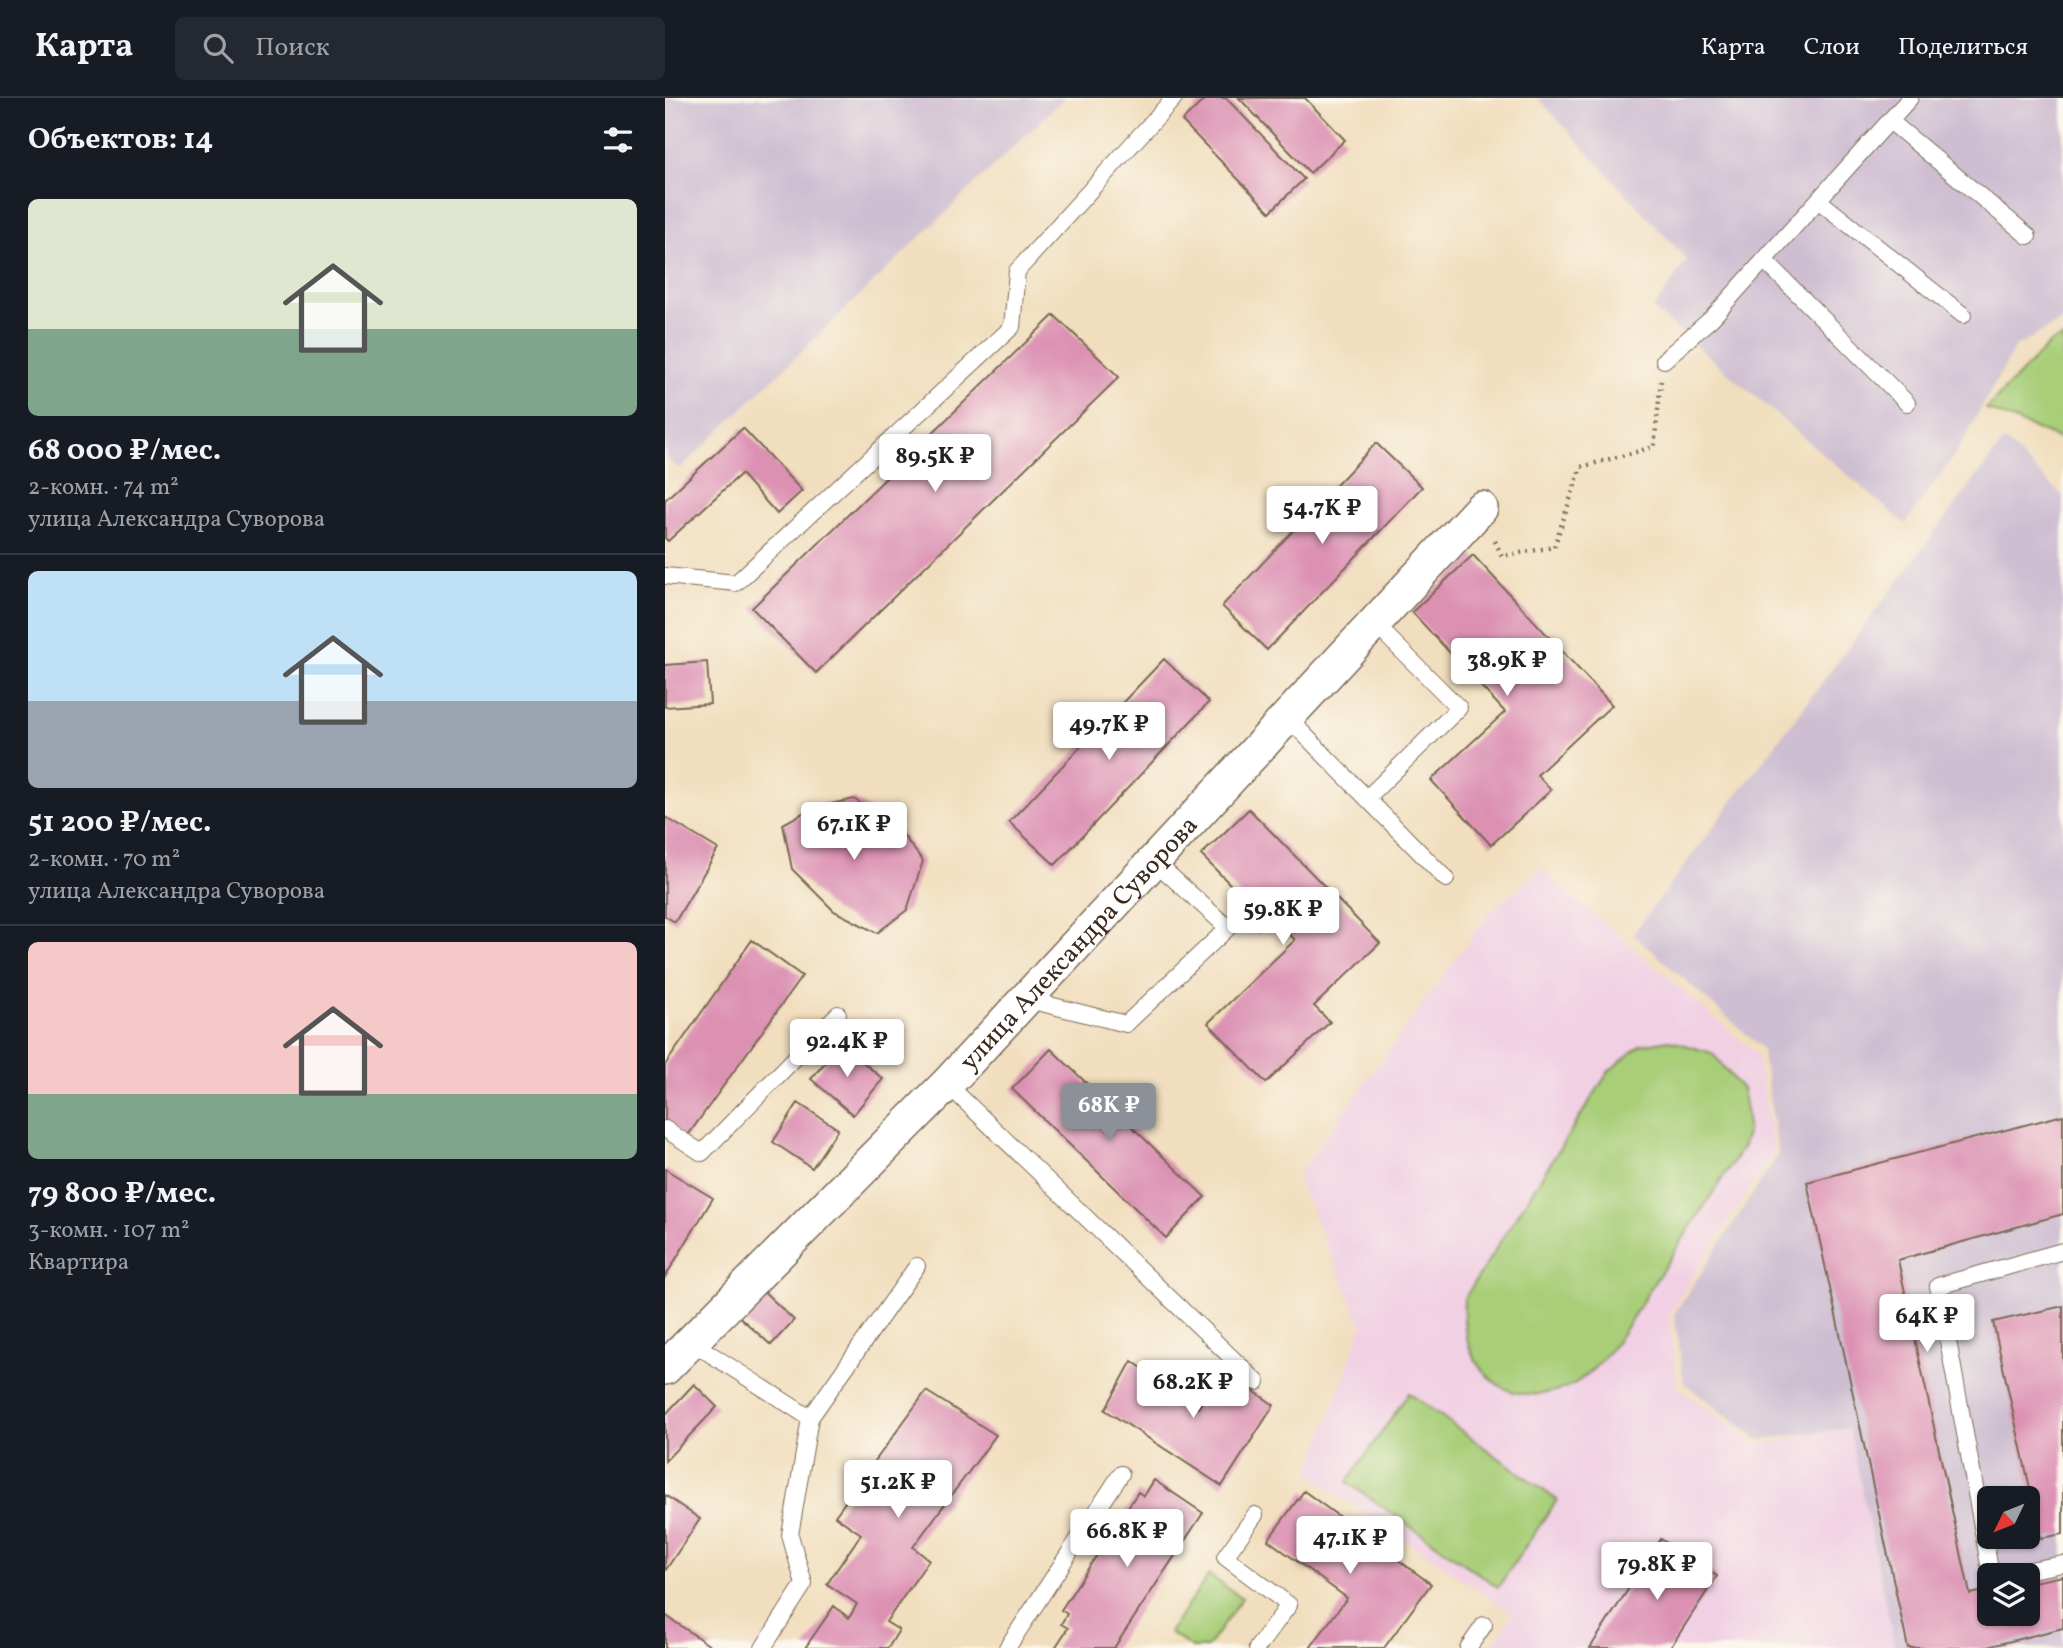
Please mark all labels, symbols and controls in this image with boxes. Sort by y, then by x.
search box [175,17,665,80]
text: Карта [35,25,133,71]
icon: search [199,29,237,67]
text: Поиск [255,30,330,66]
text: Карта [1701,31,1766,65]
text: Слои [1804,31,1860,65]
text: Поделиться [1898,31,2028,65]
text: Объектов: 14 [28,119,213,161]
icon: filters [599,121,637,159]
icon: home [270,245,396,371]
text: 68 000 ₽/мес. [28,430,221,472]
pin: 89.5K ₽ [870,434,1000,494]
text: 89.5K ₽ [895,441,975,473]
text: 2-комн. · 74 m² [28,472,179,504]
pin: 54.7K ₽ [1257,486,1387,546]
text: 54.7K ₽ [1283,493,1361,525]
text: улица Александра Суворова [28,504,325,536]
icon: home [270,617,396,743]
pin: 38.9K ₽ [1442,638,1572,698]
text: 38.9K ₽ [1467,645,1547,677]
pin: 49.7K ₽ [1044,702,1174,762]
text: 49.7K ₽ [1069,709,1149,741]
text: 51 200 ₽/мес. [28,802,212,844]
pin: 67.1K ₽ [789,802,919,862]
text: 67.1K ₽ [817,809,891,841]
street label: улица Александра Суворова [952,809,1207,1079]
text: 2-комн. · 70 m² [28,844,180,876]
text: улица Александра Суворова [28,876,325,908]
pin: 59.8K ₽ [1218,888,1348,947]
text: 59.8K ₽ [1243,894,1323,926]
icon: home [270,988,396,1114]
pin: 92.4K ₽ [782,1020,912,1079]
text: 92.4K ₽ [806,1026,888,1058]
pin: 68K ₽ [1060,1084,1158,1143]
text: 68K ₽ [1078,1090,1140,1122]
text: 79 800 ₽/мес. [28,1173,216,1215]
text: 3-комн. · 107 m² [28,1215,190,1247]
text: Квартира [28,1247,129,1279]
pin: 64K ₽ [1878,1294,1976,1354]
text: 64K ₽ [1895,1301,1959,1333]
pin: 68.2K ₽ [1128,1360,1258,1420]
text: 68.2K ₽ [1153,1367,1233,1399]
pin: 51.2K ₽ [833,1460,963,1520]
text: 51.2K ₽ [860,1467,936,1499]
north arrow [1977,1486,2041,1549]
map controls [1977,1486,2040,1626]
pin: 66.8K ₽ [1062,1510,1192,1569]
text: 66.8K ₽ [1086,1516,1168,1548]
pin: 47.1K ₽ [1285,1516,1415,1576]
text: 47.1K ₽ [1312,1523,1388,1555]
pin: 79.8K ₽ [1592,1542,1722,1602]
text: 79.8K ₽ [1617,1549,1697,1581]
button: layers [1977,1563,2040,1626]

